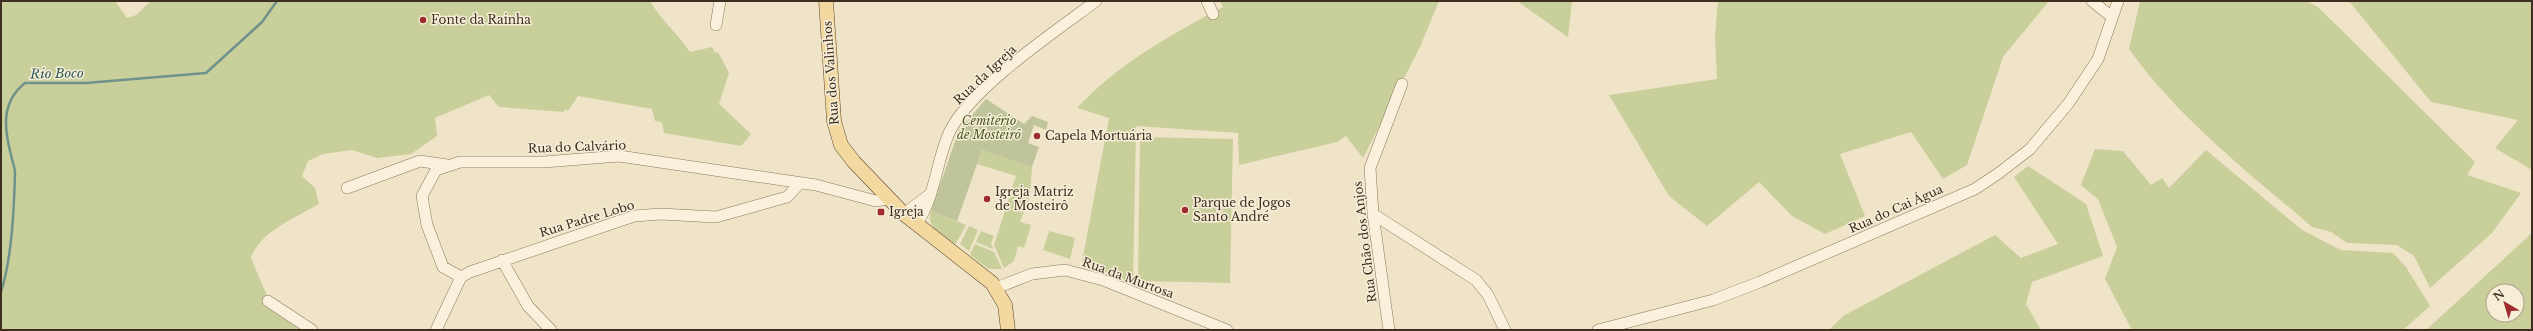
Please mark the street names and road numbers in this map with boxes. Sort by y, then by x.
street label: Rua dos Valinhos [819,20,842,126]
street label: Rua da Igreja [950,42,1019,107]
street label: Rua do Calvário [528,137,627,156]
street label: Rua do Cai Água [1846,180,1945,236]
street label: Rua Chão dos Anjos [1350,181,1379,304]
street label: Rua Padre Lobo [538,197,636,240]
street label: Rua da Murtosa [1080,254,1176,301]

